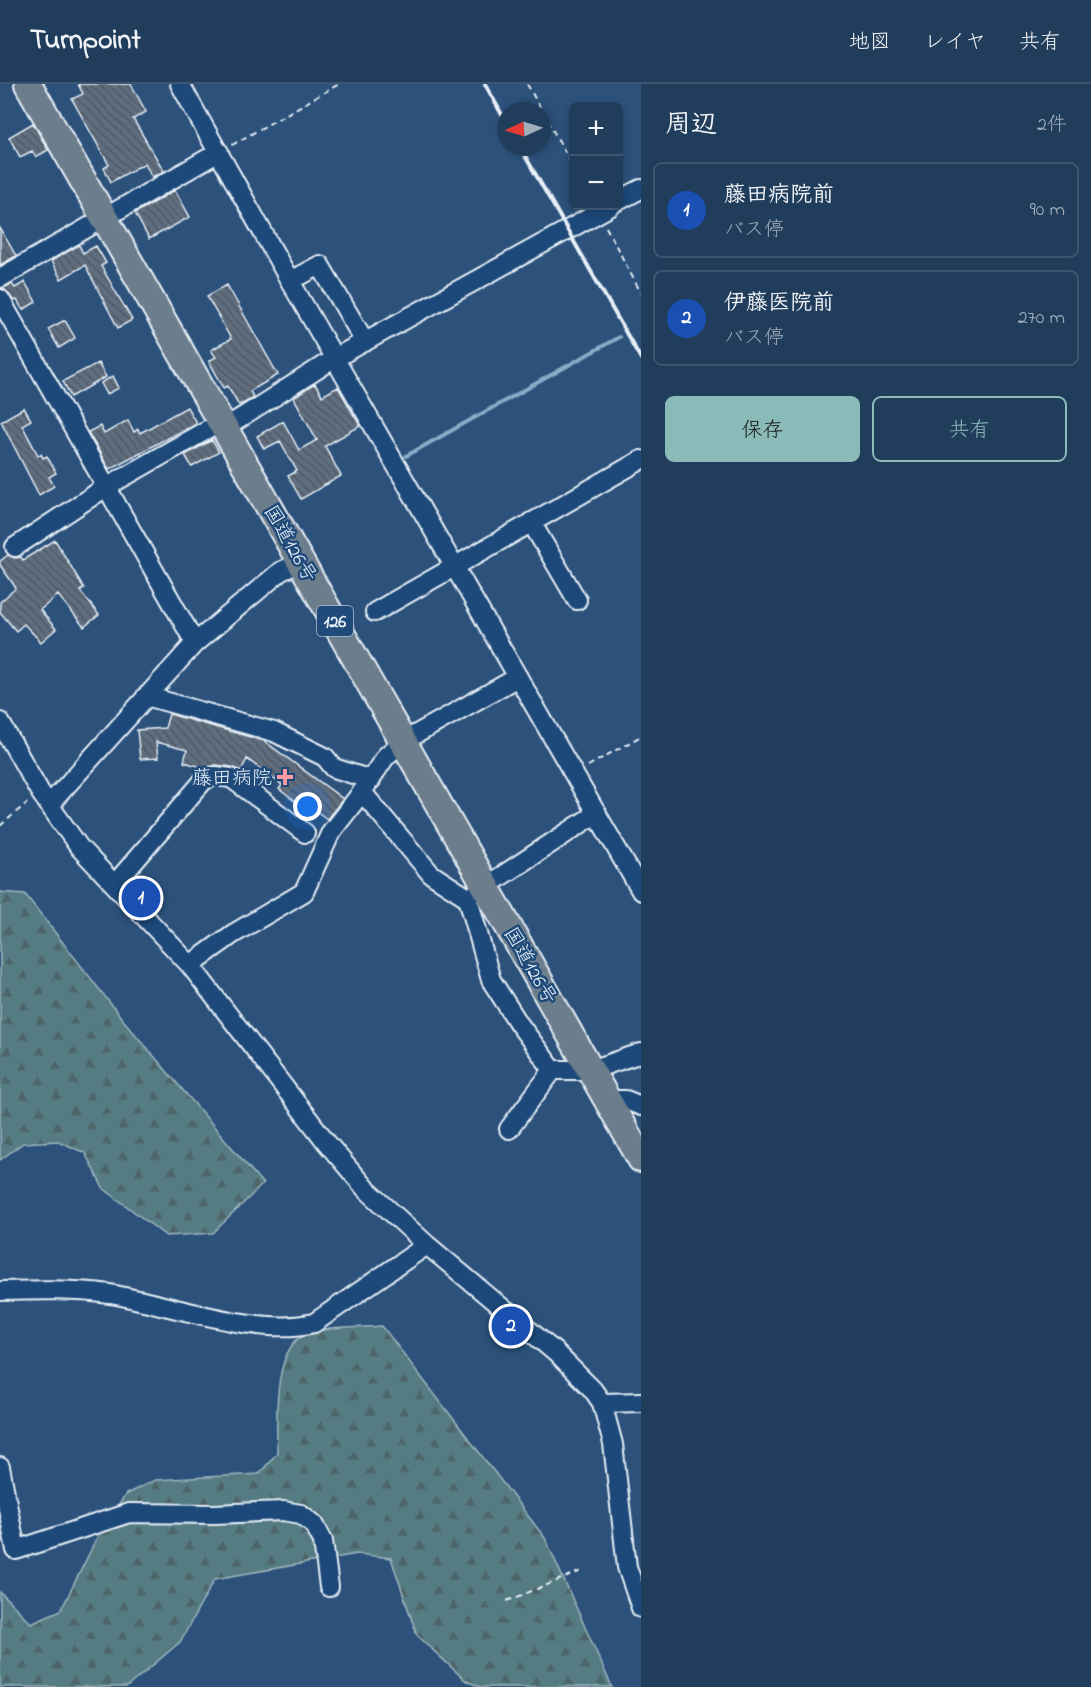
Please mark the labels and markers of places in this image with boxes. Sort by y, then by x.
place label: 藤田病院 [192,765,272,794]
marker: 藤田病院 [276,768,294,786]
pin: 1 [122,876,160,920]
pin: 2 [492,1304,530,1348]

